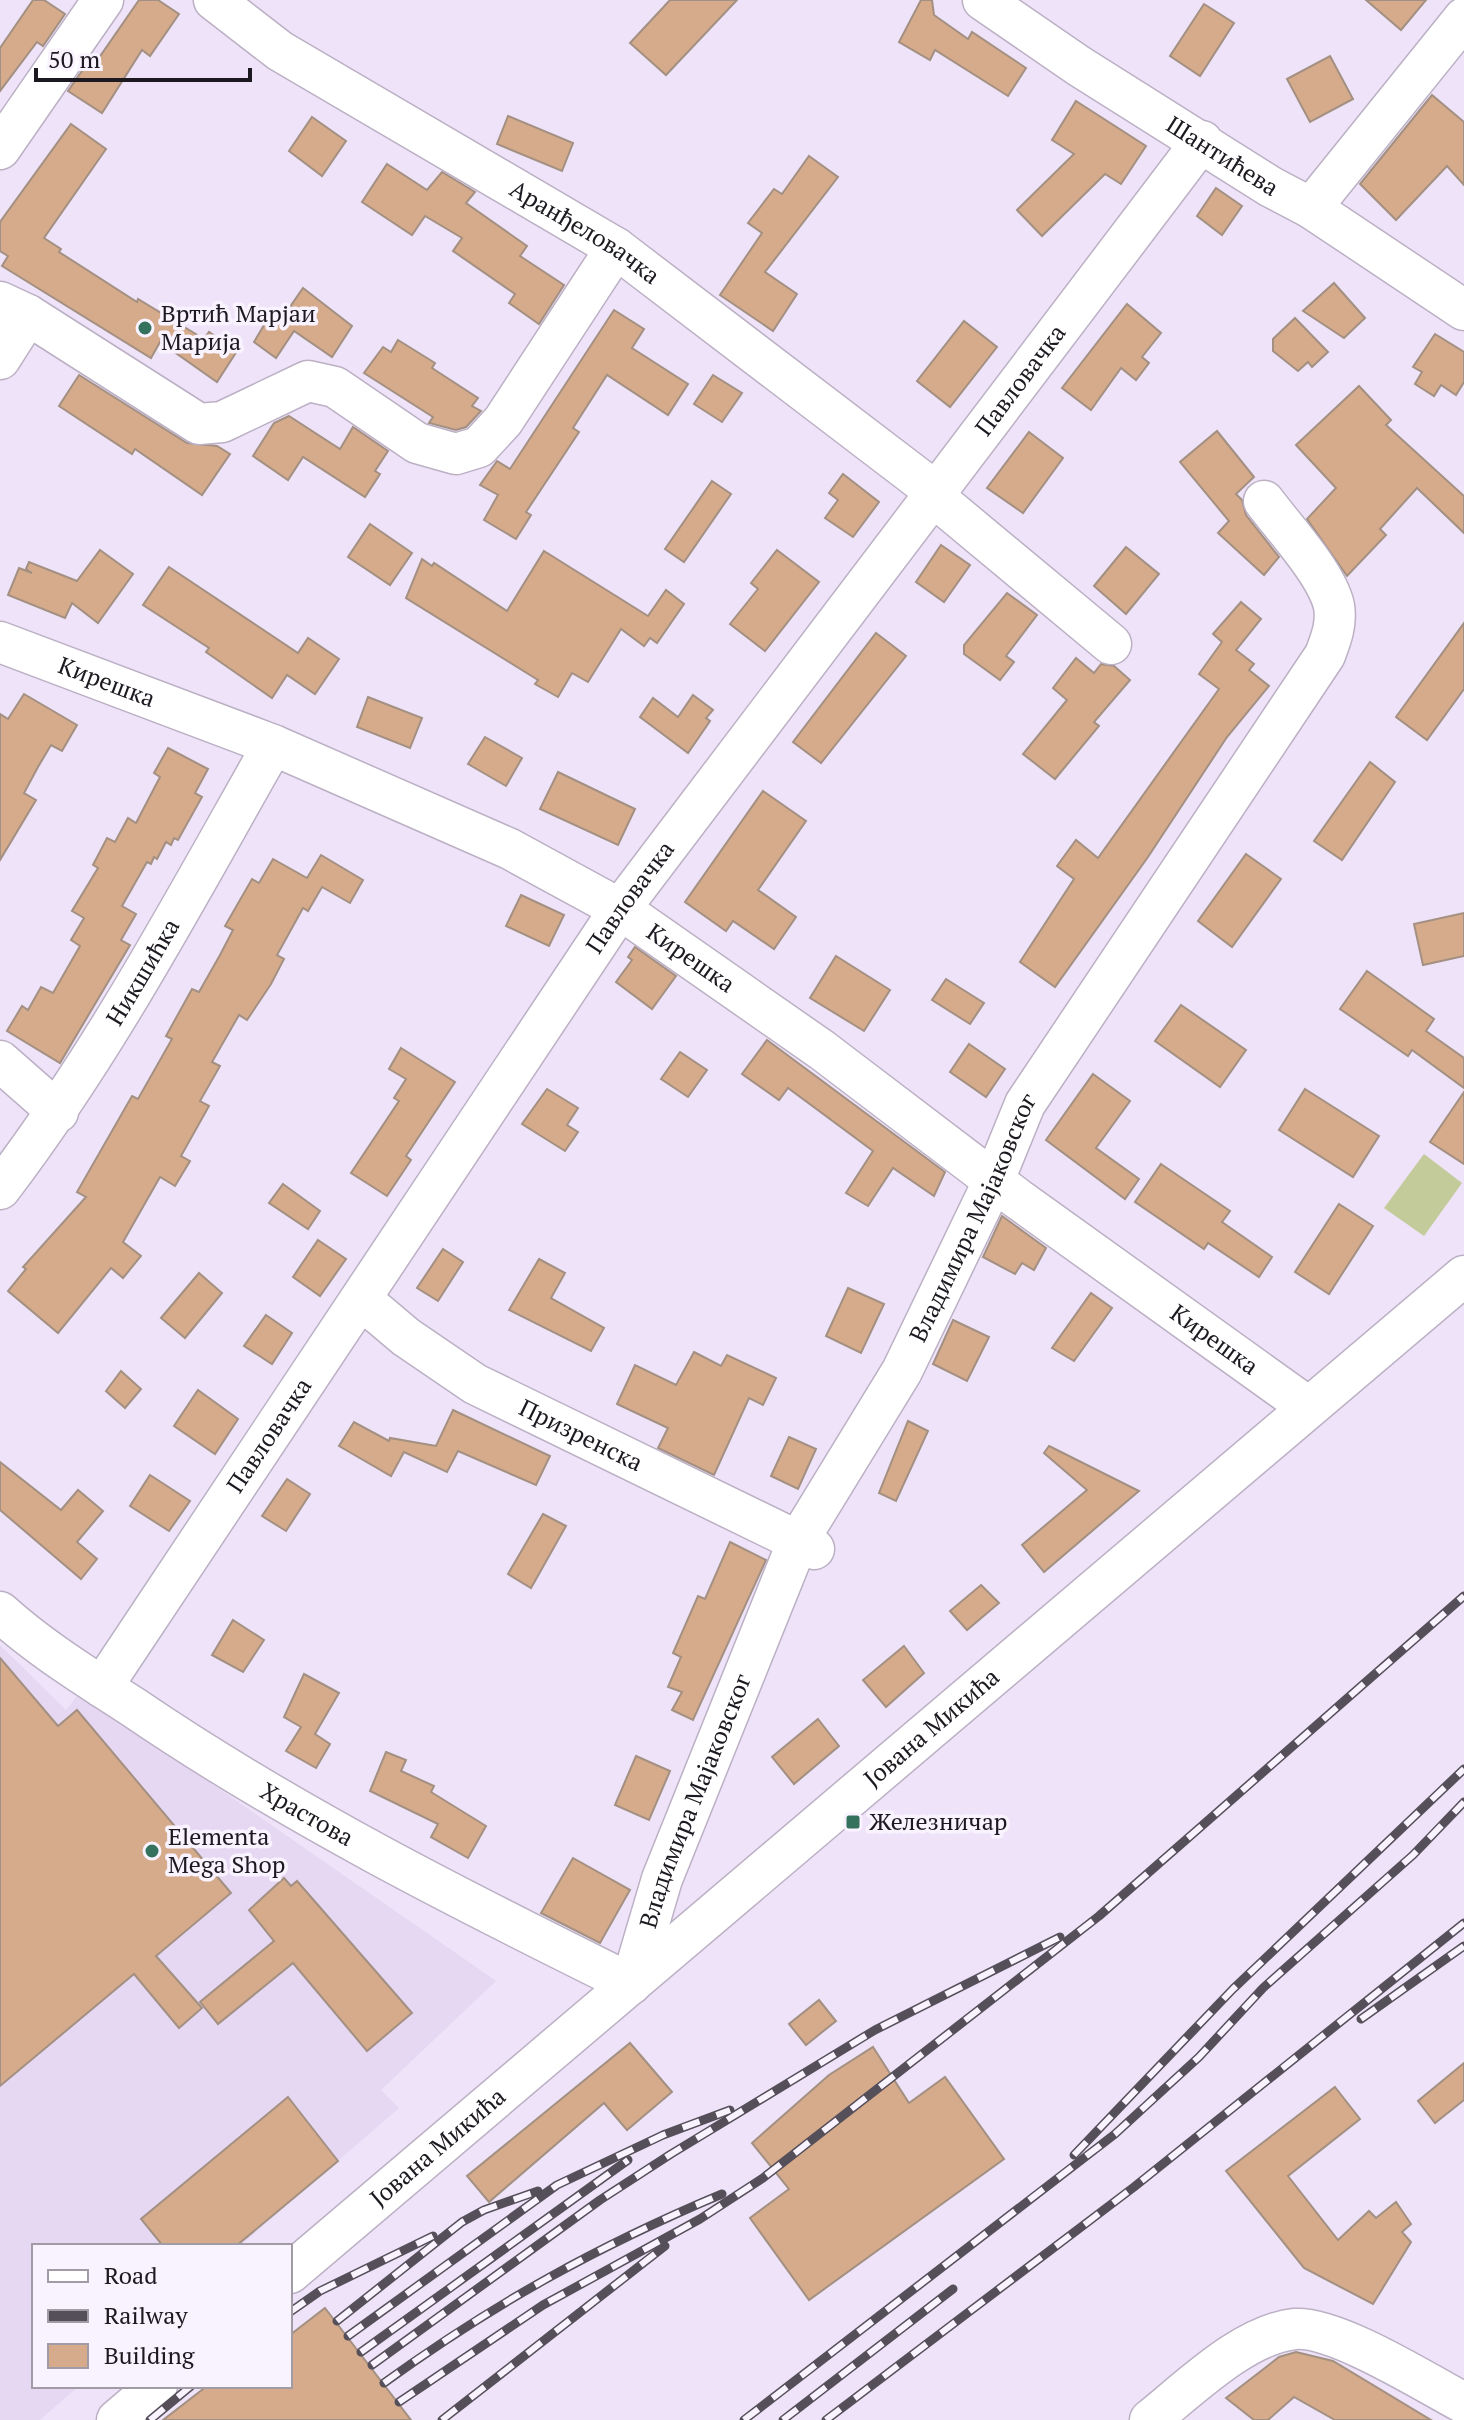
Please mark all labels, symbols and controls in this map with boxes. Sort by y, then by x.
scale bar [36,32,250,82]
text: 50 m [48,43,100,75]
street label: Шантићева [1161,108,1285,203]
street label: Аранђеловачка [504,172,667,291]
place label: Вртић Марјаи Марија [161,297,316,357]
street label: Павловачка [967,318,1072,442]
marker: Вртић Марјаи Марија [136,319,154,337]
street label: Кирешка [54,649,160,714]
street label: Павловачка [578,834,681,959]
street label: Никшићка [98,912,186,1031]
street label: Кирешка [641,915,742,999]
street label: Владимира Мајаковског [901,1086,1043,1347]
street label: Кирешка [1165,1297,1265,1381]
street label: Павловачка [219,1371,318,1499]
street label: Призренска [514,1391,648,1478]
street label: Јована Микића [857,1661,1006,1794]
street label: Владимира Мајаковског [631,1669,758,1932]
street label: Храстова [255,1774,360,1853]
place label: Железничар [869,1805,1007,1837]
marker: Железничар [844,1813,862,1831]
place label: Elementa Mega Shop [168,1820,285,1880]
marker: Elementa Mega Shop [143,1842,161,1860]
street label: Јована Микића [363,2080,512,2213]
legend [32,2244,292,2388]
text: Road [104,2259,158,2291]
text: Railway [104,2299,188,2331]
text: Building [104,2339,195,2371]

